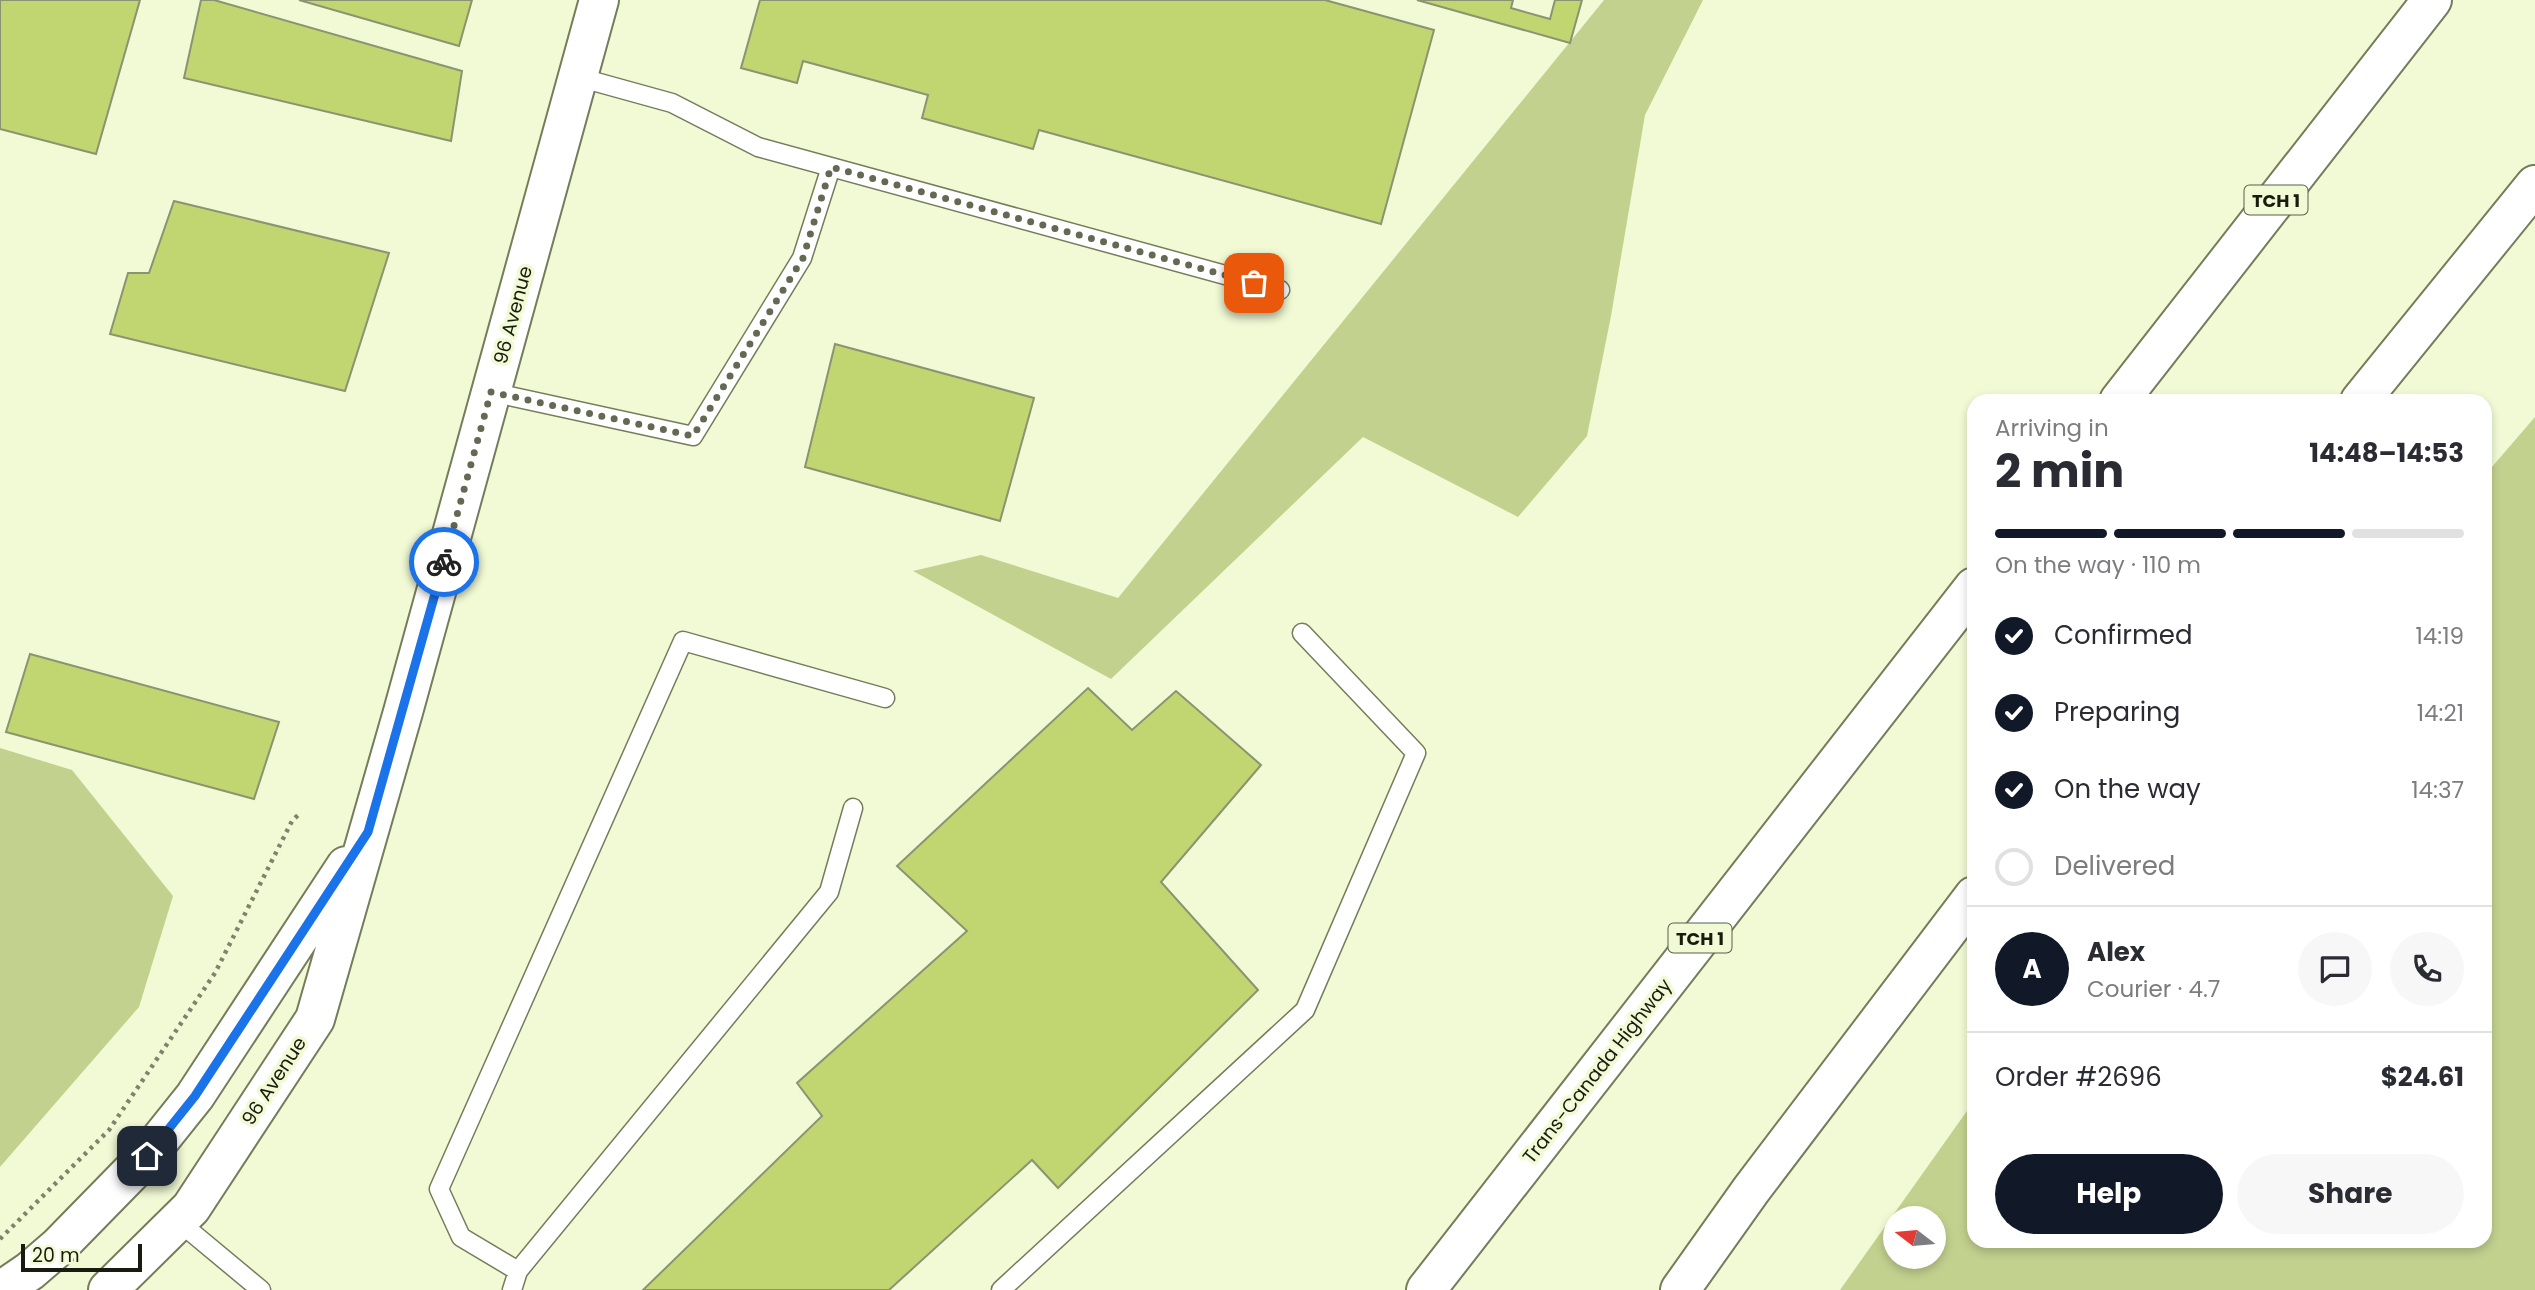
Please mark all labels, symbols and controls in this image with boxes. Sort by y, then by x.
road number: TCH 1 [2244,186,2308,215]
pin [1224,253,1284,313]
street label: 96 Avenue [487,263,539,367]
icon: bag [1235,264,1273,302]
text: Arriving in [1995,412,2109,444]
text: 14:48–14:53 [2309,435,2464,471]
text: 2 min [1995,439,2124,503]
courier [409,527,479,597]
icon: bike [425,543,463,581]
text: On the way · 110 m [1995,549,2201,581]
icon: check [1995,617,2033,655]
text: Confirmed [2054,617,2192,653]
text: 14:19 [2415,620,2464,652]
icon: check [1995,694,2033,732]
text: Preparing [2054,694,2180,730]
text: 14:21 [2417,697,2464,729]
icon: check [1995,771,2033,809]
text: On the way [2054,771,2201,807]
text: 14:37 [2411,774,2464,806]
text: Delivered [2054,848,2175,884]
road number: TCH 1 [1668,923,1732,953]
button: chat [2298,932,2372,1006]
button: phone [2390,932,2464,1006]
text: Alex [2087,934,2145,970]
text: A [2022,951,2042,987]
street label: Trans-Canada Highway [1516,973,1678,1169]
text: Courier · 4.7 [2087,973,2220,1005]
street label: 96 Avenue [235,1032,313,1130]
text: Order #2696 [1995,1059,2162,1095]
text: $24.61 [2381,1059,2464,1095]
pin [117,1126,177,1186]
icon: home [128,1137,166,1175]
button: Help [1995,1154,2223,1234]
button: Share [2237,1154,2464,1234]
north arrow [1883,1206,1946,1269]
map controls [1883,1206,1946,1269]
scale bar [21,1241,142,1273]
text: 20 m [32,1242,80,1269]

